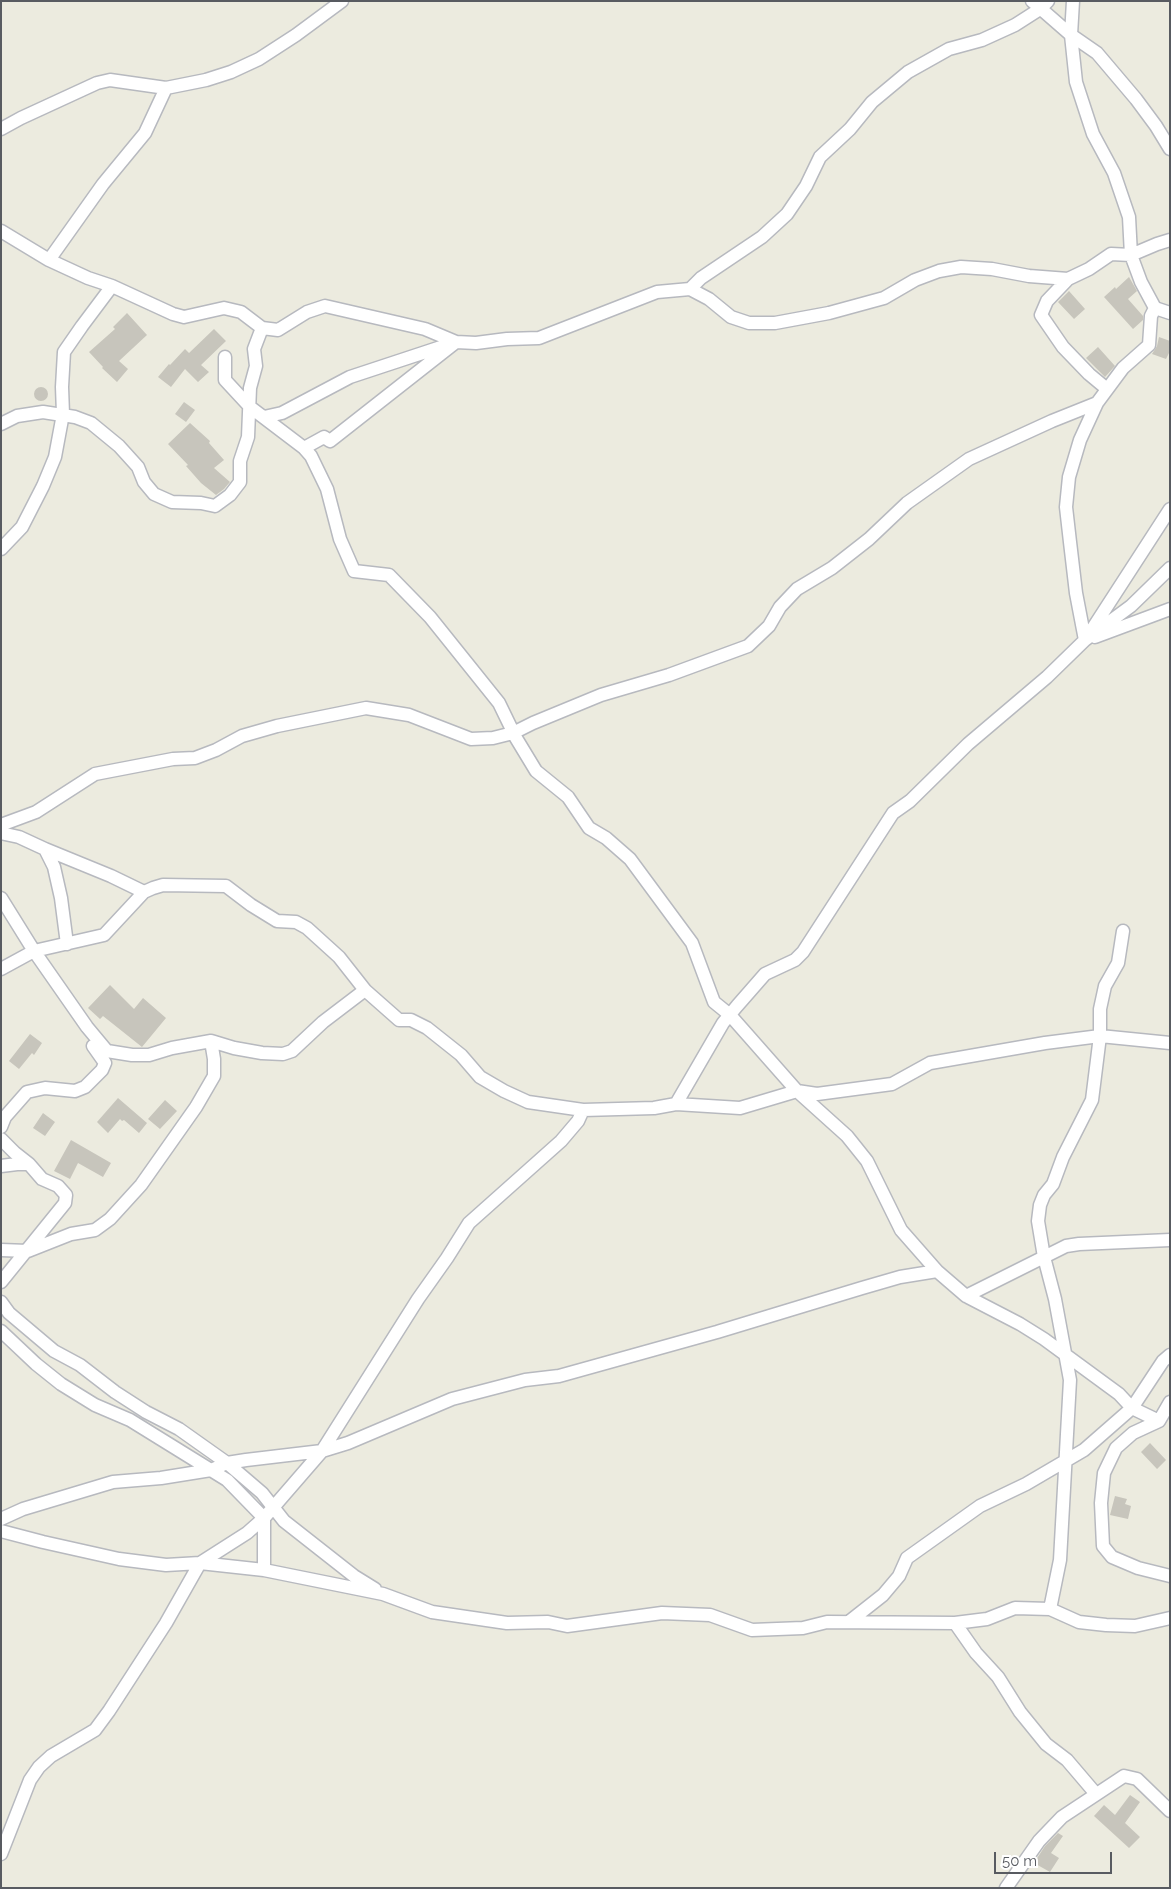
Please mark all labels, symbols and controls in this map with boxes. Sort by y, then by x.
scale bar [996,1842,1114,1874]
text: 50 m [1002,1852,1037,1870]

